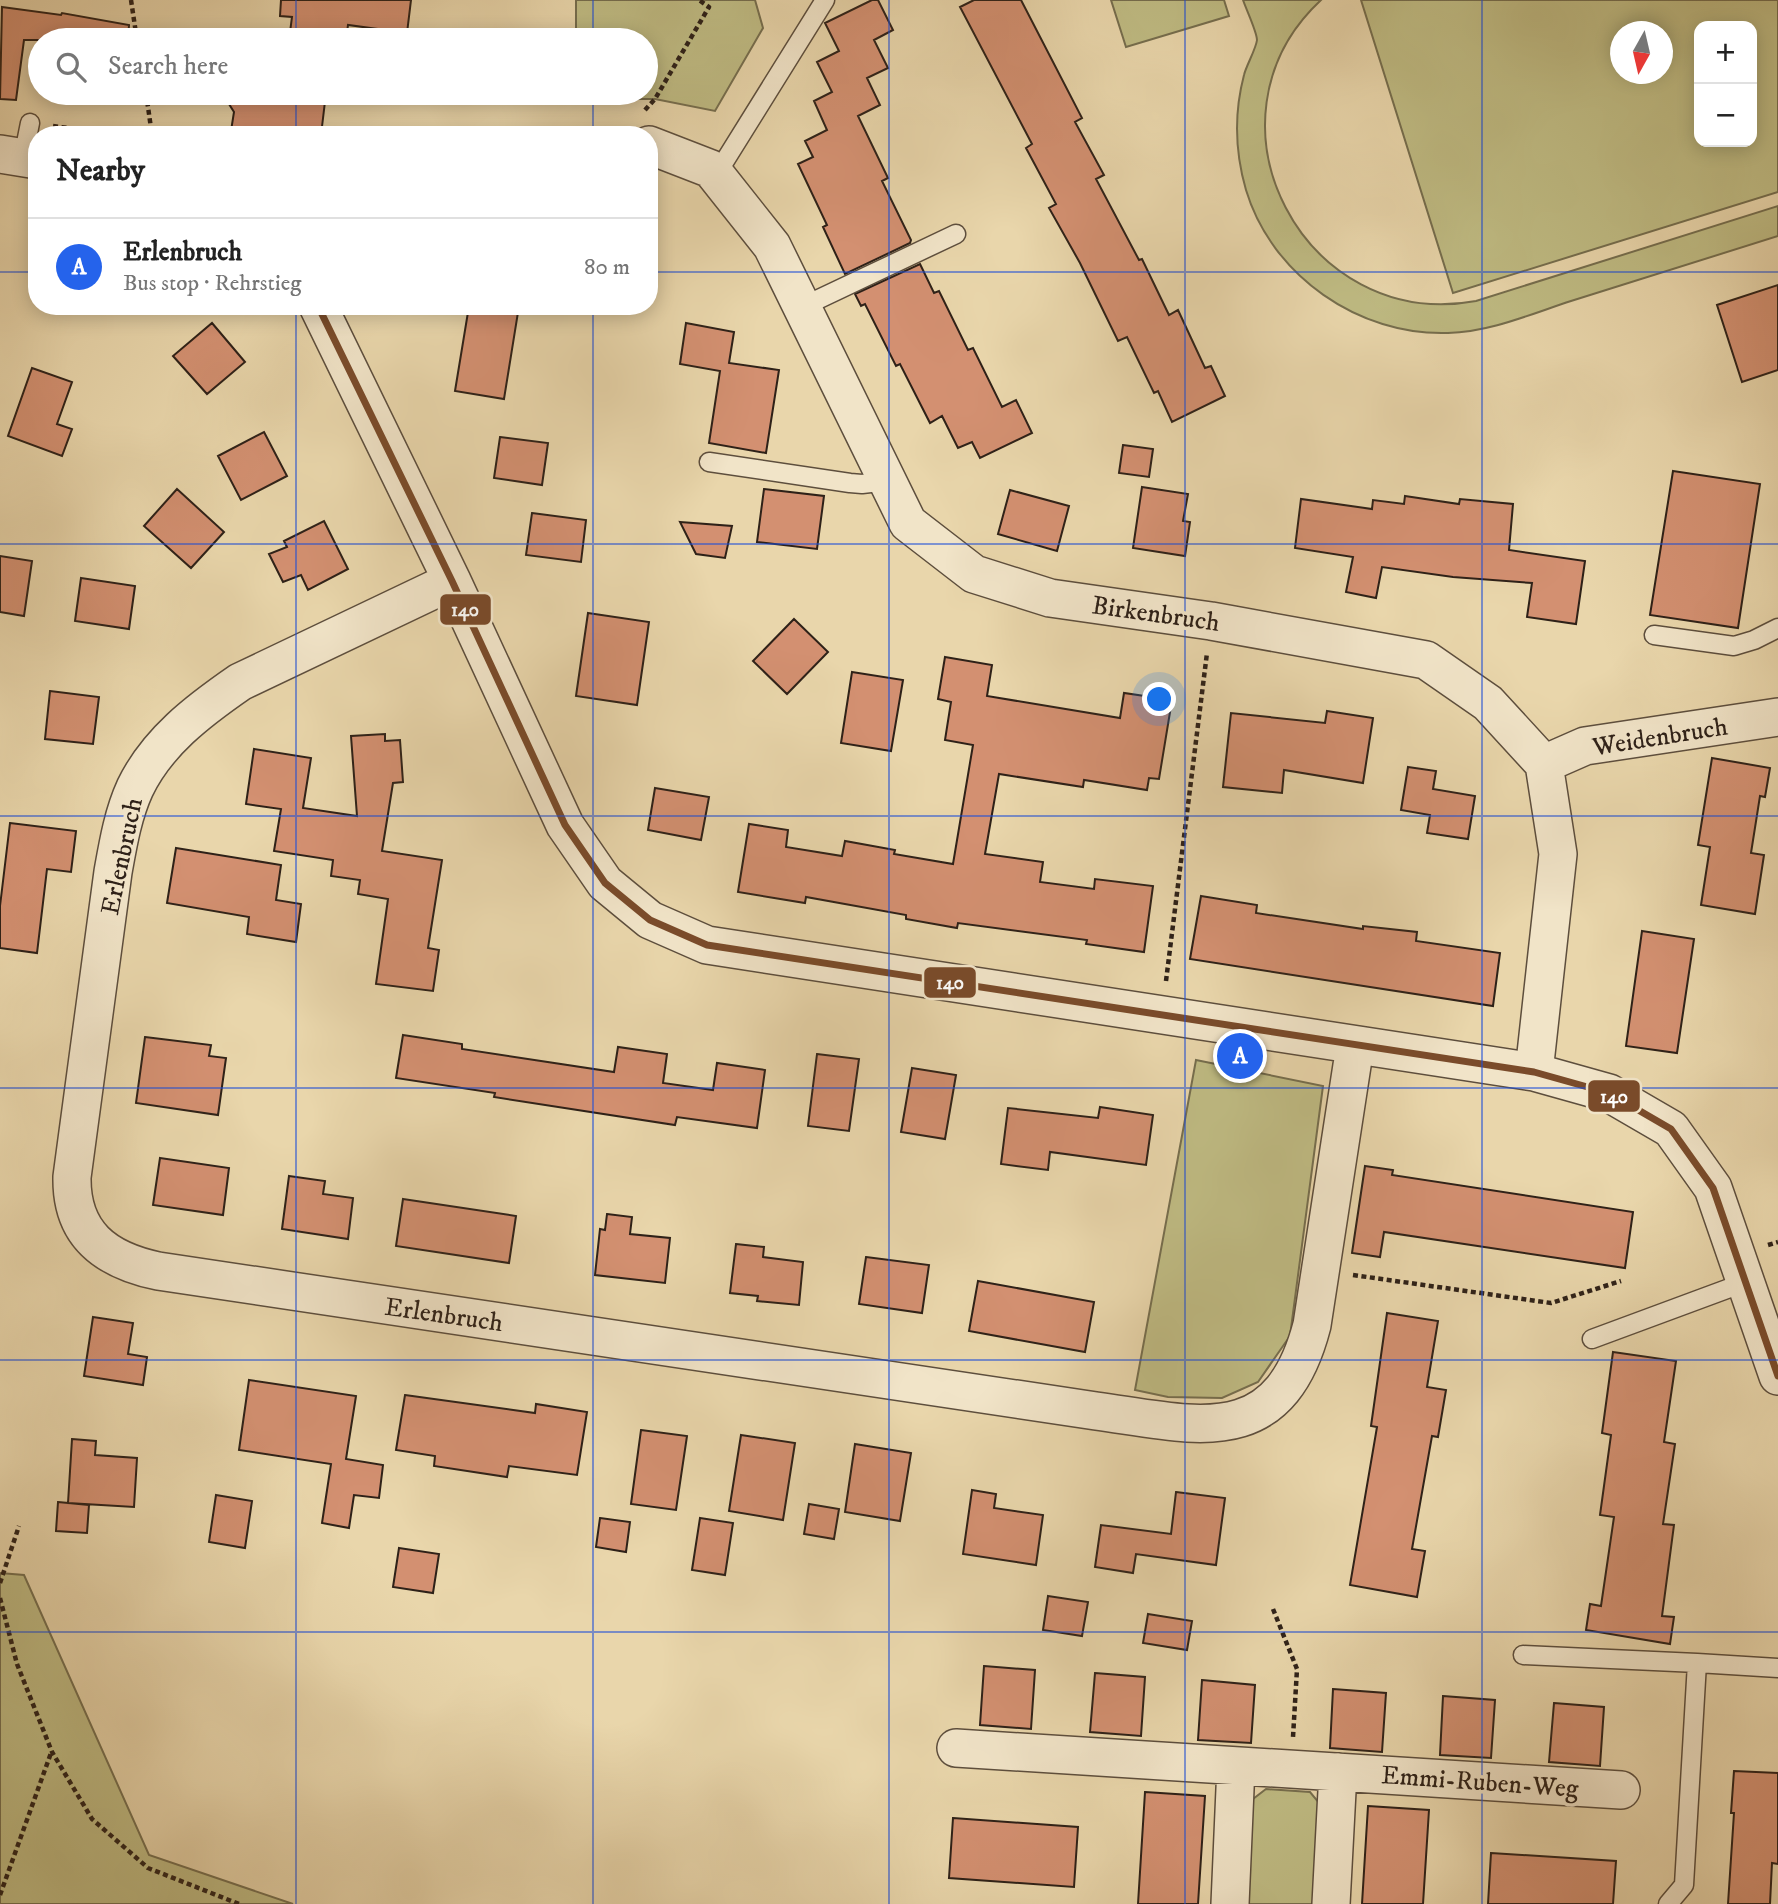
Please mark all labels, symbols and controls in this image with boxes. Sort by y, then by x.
north arrow [1610,21,1673,84]
map controls [1694,21,1757,147]
button: + [1694,21,1757,84]
search box [28,28,658,105]
icon: search [52,48,90,86]
text: Search here [108,50,228,83]
button: − [1694,84,1757,147]
text: Nearby [56,153,145,190]
text: Erlenbruch [123,236,242,269]
text: A [72,253,86,282]
text: 80 m [584,253,630,282]
text: Bus stop · Rehrstieg [123,269,301,298]
street label: Birkenbruch [1090,589,1222,640]
line badge: 140 [439,593,492,626]
text: 140 [451,599,479,622]
your location [1142,682,1176,716]
street label: Weidenbruch [1589,710,1731,765]
street label: Erlenbruch [94,794,151,918]
line badge: 140 [923,966,977,999]
text: 140 [936,972,964,995]
pin: A [1217,1030,1263,1082]
line badge: 140 [1587,1079,1641,1113]
text: 140 [1600,1086,1628,1109]
street label: Erlenbruch [382,1291,505,1340]
street label: Emmi-Ruben-Weg [1380,1759,1580,1806]

